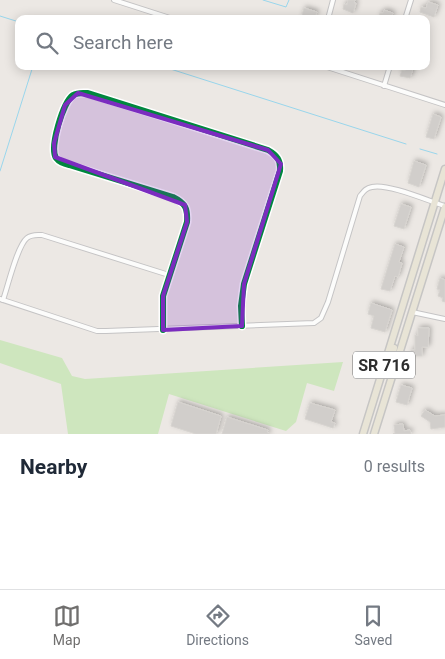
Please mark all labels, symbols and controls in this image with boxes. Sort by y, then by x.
search box [15,15,430,70]
icon: search [33,29,61,57]
text: Search here [73,31,173,54]
road number: SR 716 [353,352,415,378]
text: Nearby [20,455,87,479]
text: 0 results [364,457,425,476]
tab: Map [53,602,81,648]
tab: Directions [186,602,249,648]
tab: Saved [354,602,392,648]

